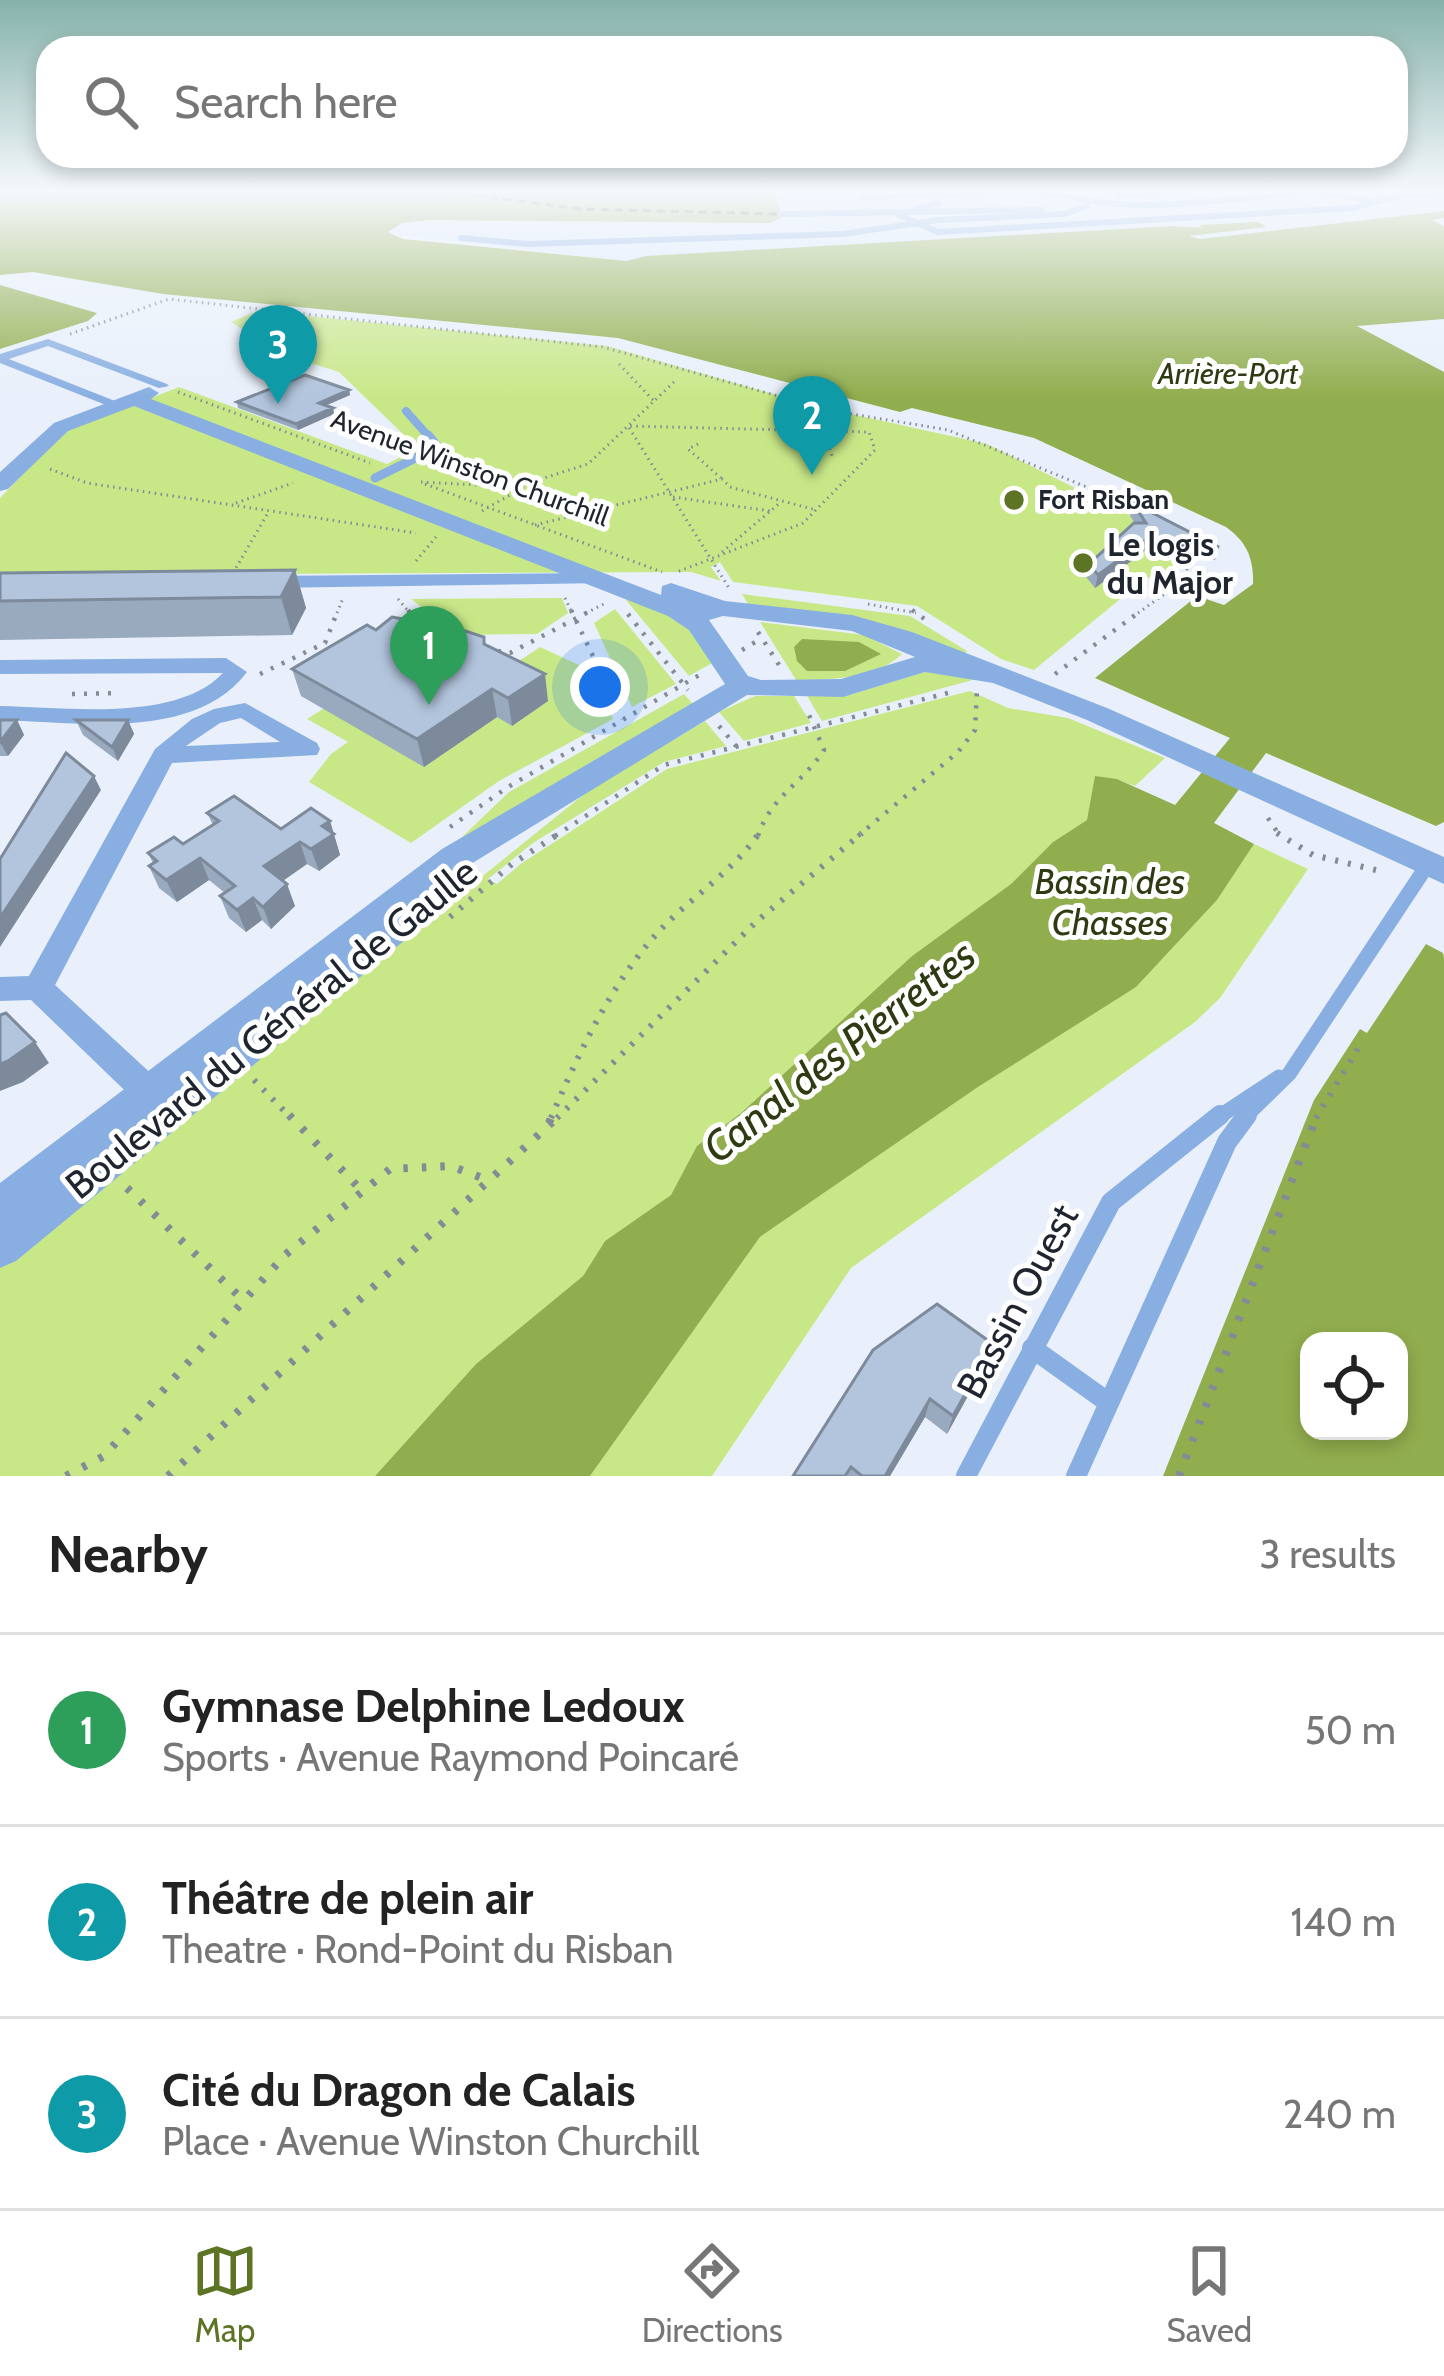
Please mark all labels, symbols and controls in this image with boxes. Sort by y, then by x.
search box [36,36,1408,168]
icon: search [78,69,144,135]
text: Search here [174,75,398,129]
pin: 3 [239,305,317,404]
water label: Arrière-Port [1156,355,1299,392]
pin: 2 [773,376,851,475]
street label: Avenue Winston Churchill [327,402,614,533]
place label: Fort Risban [1038,483,1169,516]
marker: Fort Risban [1001,487,1027,513]
place label: Le logis du Major [1107,524,1233,602]
marker: Le logis du Major [1070,550,1096,576]
pin: 1 [390,606,468,705]
your location [570,657,630,717]
street label: Boulevard du Général de Gaulle [56,847,486,1209]
water label: Bassin des Chasses [1035,859,1185,944]
water label: Canal des Pierrettes [693,929,985,1173]
street label: Bassin Ouest [946,1196,1088,1406]
map controls [1300,1332,1408,1440]
button: locate [1300,1332,1408,1440]
text: Nearby [48,1523,208,1585]
text: 3 results [1259,1530,1396,1578]
text: Gymnase Delphine Ledoux [162,1679,685,1733]
text: 1 [80,1706,94,1754]
text: 50 m [1305,1706,1396,1754]
text: Sports · Avenue Raymond Poincaré [162,1733,739,1781]
text: Théâtre de plein air [162,1871,533,1925]
text: 2 [77,1898,97,1946]
text: 140 m [1291,1898,1396,1946]
text: Theatre · Rond-Point du Risban [162,1925,674,1973]
text: Cité du Dragon de Calais [162,2063,636,2117]
text: 3 [76,2090,98,2138]
text: 240 m [1283,2090,1396,2138]
text: Place · Avenue Winston Churchill [162,2117,700,2165]
tab: Map [192,2238,258,2350]
tab: Directions [642,2238,783,2350]
tab: Saved [1166,2238,1252,2350]

